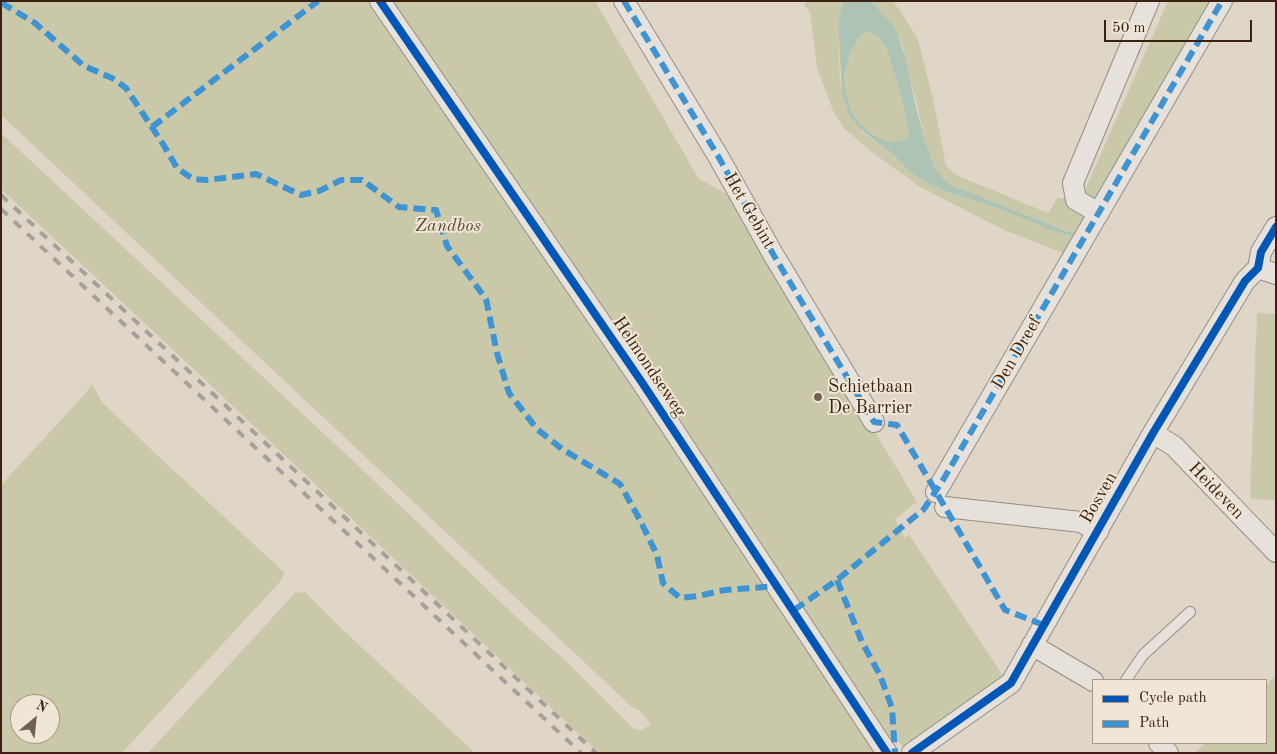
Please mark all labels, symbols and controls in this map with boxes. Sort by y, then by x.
scale bar [1107,10,1254,42]
text: 50 m [1112,21,1146,36]
street label: Het Gebint [718,169,780,253]
park label: Zandbos [415,215,481,237]
street label: Helmondseweg [607,313,691,421]
street label: Den Dreef [987,313,1047,393]
place label: Schietbaan De Barrier [828,376,913,418]
marker: Schietbaan De Barrier [812,391,824,403]
street label: Heideven [1183,458,1249,524]
street label: Bosven [1076,468,1122,528]
legend [1092,679,1267,744]
text: Cycle path [1139,691,1207,706]
north arrow [10,694,60,744]
text: N [34,698,50,715]
text: Path [1139,716,1169,731]

